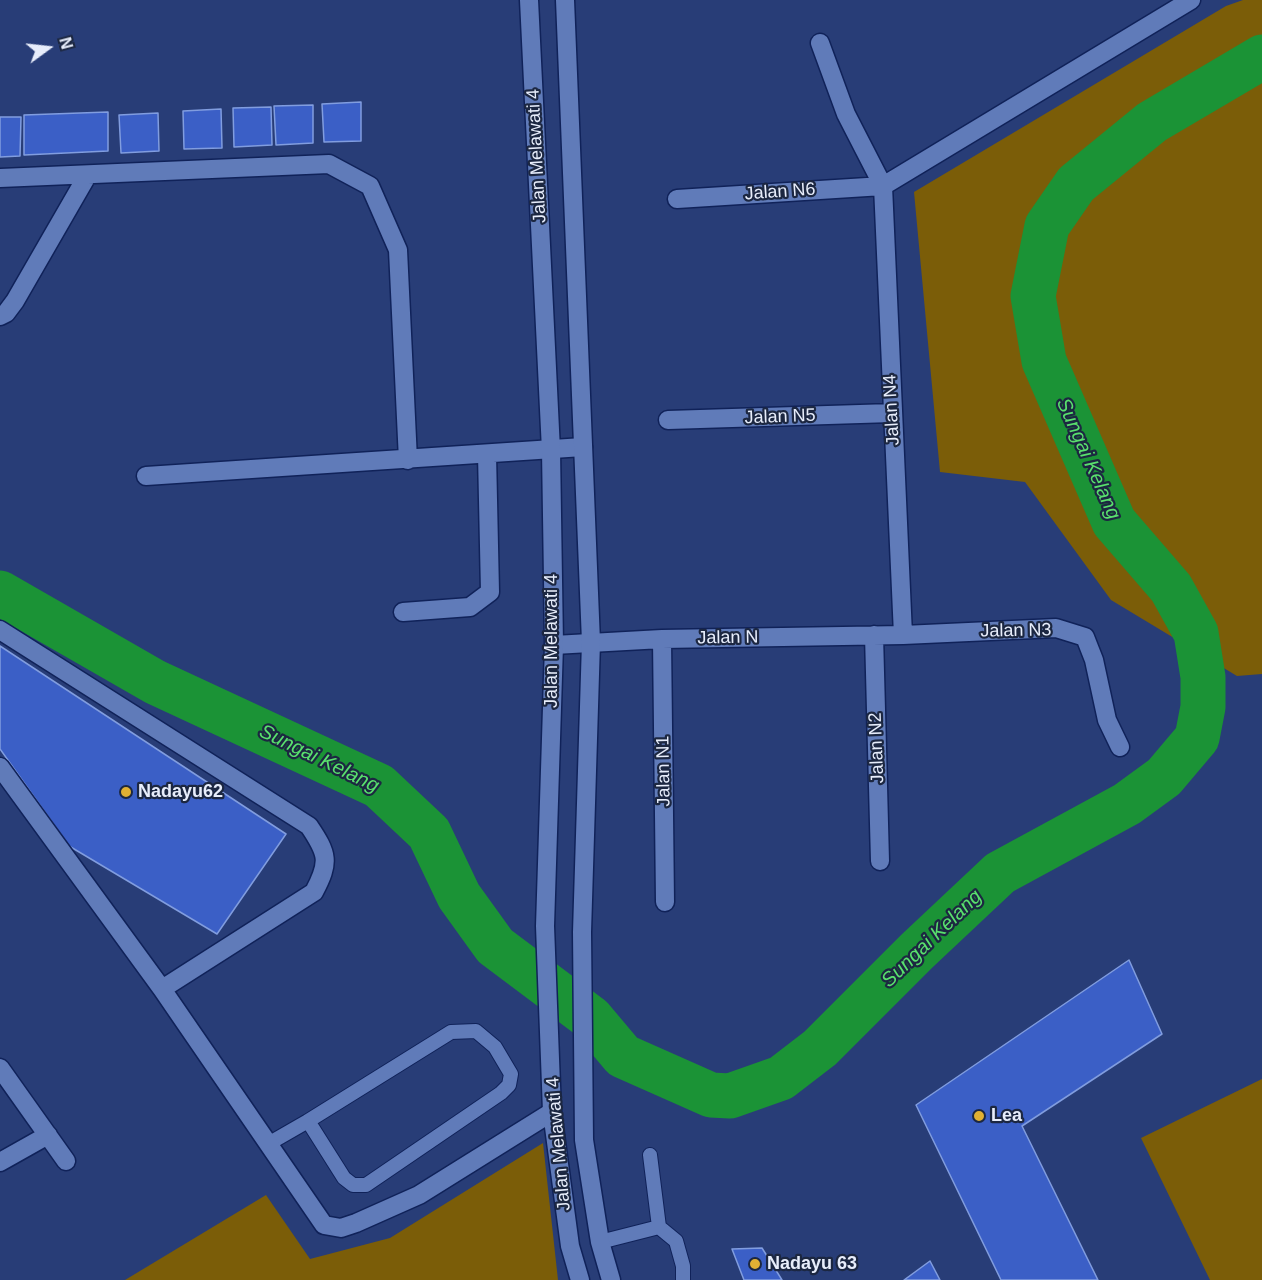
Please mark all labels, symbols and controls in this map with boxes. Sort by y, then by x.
north arrow [18,18,78,78]
text: N [56,35,76,51]
street label: Jalan Melawati 4 [523,88,551,224]
street label: Jalan N6 [744,179,816,205]
street label: Jalan N4 [879,374,905,446]
water label: Sungai Kelang [1051,395,1125,523]
street label: Jalan N5 [744,405,816,429]
street label: Jalan Melawati 4 [541,574,563,708]
street label: Jalan N3 [980,620,1052,642]
street label: Jalan N [697,627,759,649]
street label: Jalan N2 [865,712,889,784]
water label: Sungai Kelang [255,720,383,798]
street label: Jalan N1 [653,735,675,807]
place label: Nadayu62 [138,781,223,803]
marker: Nadayu62 [119,785,133,799]
water label: Sungai Kelang [877,885,987,993]
street label: Jalan Melawati 4 [542,1076,576,1212]
place label: Lea [991,1105,1022,1127]
marker: Lea [972,1109,986,1123]
place label: Nadayu 63 [767,1253,857,1275]
marker: Nadayu 63 [748,1257,762,1271]

